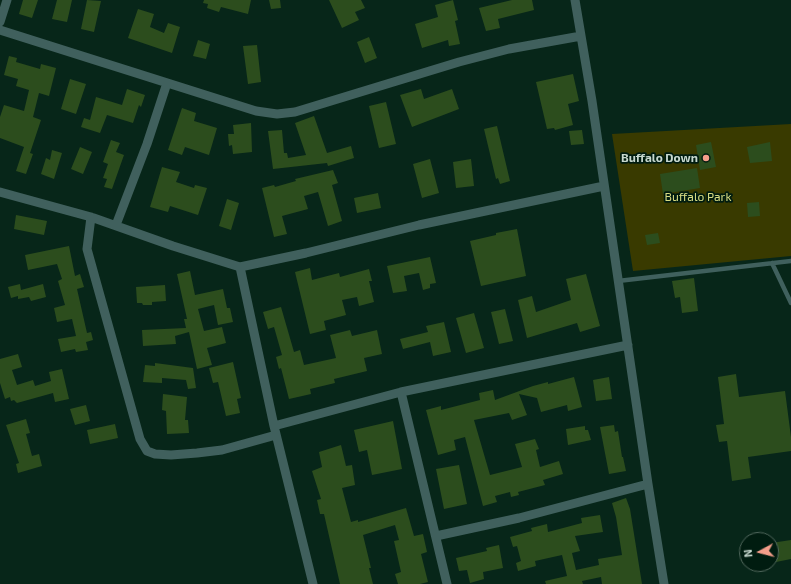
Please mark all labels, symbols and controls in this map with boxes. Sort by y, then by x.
place label: Buffalo Down [621,151,698,165]
marker: Buffalo Down [701,153,711,163]
park label: Buffalo Park [665,190,731,204]
north arrow [739,532,779,572]
text: N [741,549,755,558]

